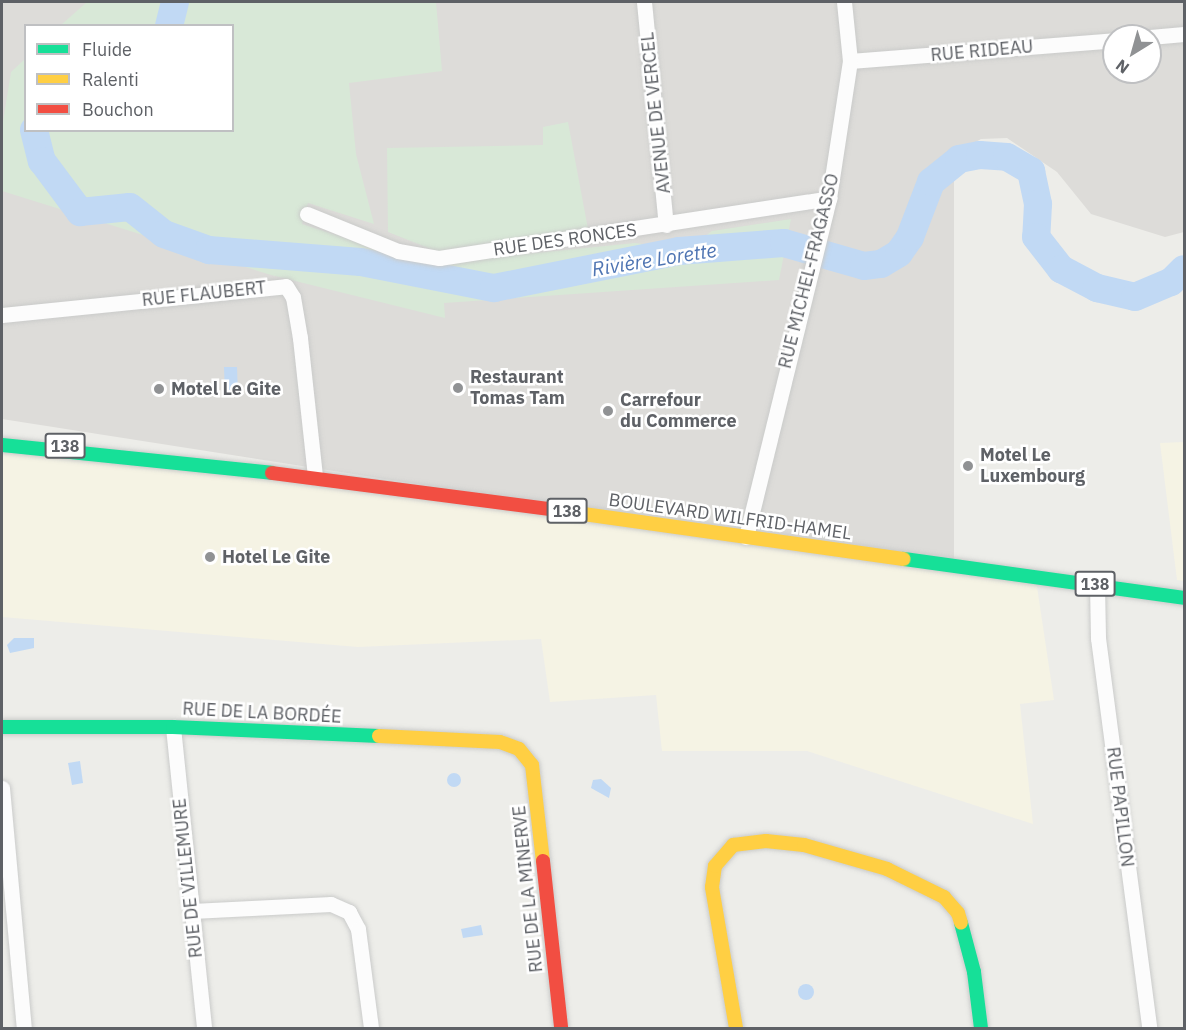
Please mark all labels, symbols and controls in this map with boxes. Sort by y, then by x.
legend [24,24,234,132]
north arrow [1102,24,1162,84]
street label: AVENUE DE VERCEL [637,31,675,195]
street label: RUE RIDEAU [930,36,1034,66]
text: Fluide [82,38,132,61]
text: N [1112,55,1133,78]
text: Ralenti [82,68,139,91]
text: Bouchon [82,98,154,121]
street label: RUE MICHEL-FRAGASSO [774,171,844,371]
street label: RUE DES RONCES [492,219,638,261]
water label: Rivière Lorette [590,237,718,281]
street label: RUE FLAUBERT [141,277,267,311]
place label: Restaurant Tomas Tam [470,367,565,410]
place label: Motel Le Gite [171,378,281,400]
marker: Restaurant Tomas Tam [451,381,465,395]
marker: Motel Le Gite [152,382,166,396]
place label: Carrefour du Commerce [620,390,737,432]
marker: Carrefour du Commerce [601,404,615,418]
road number: 138 [44,433,86,459]
place label: Motel Le Luxembourg [980,445,1085,488]
marker: Motel Le Luxembourg [961,459,975,473]
street label: BOULEVARD WILFRID-HAMEL [607,489,853,545]
road number: 138 [546,498,588,524]
place label: Hotel Le Gite [222,546,330,568]
marker: Hotel Le Gite [203,550,217,564]
road number: 138 [1074,571,1116,597]
street label: RUE DE LA BORDÉE [182,698,342,728]
street label: RUE PAPILLON [1102,746,1138,868]
street label: RUE DE VILLEMURE [169,797,207,959]
street label: RUE DE LA MINERVE [508,804,548,974]

